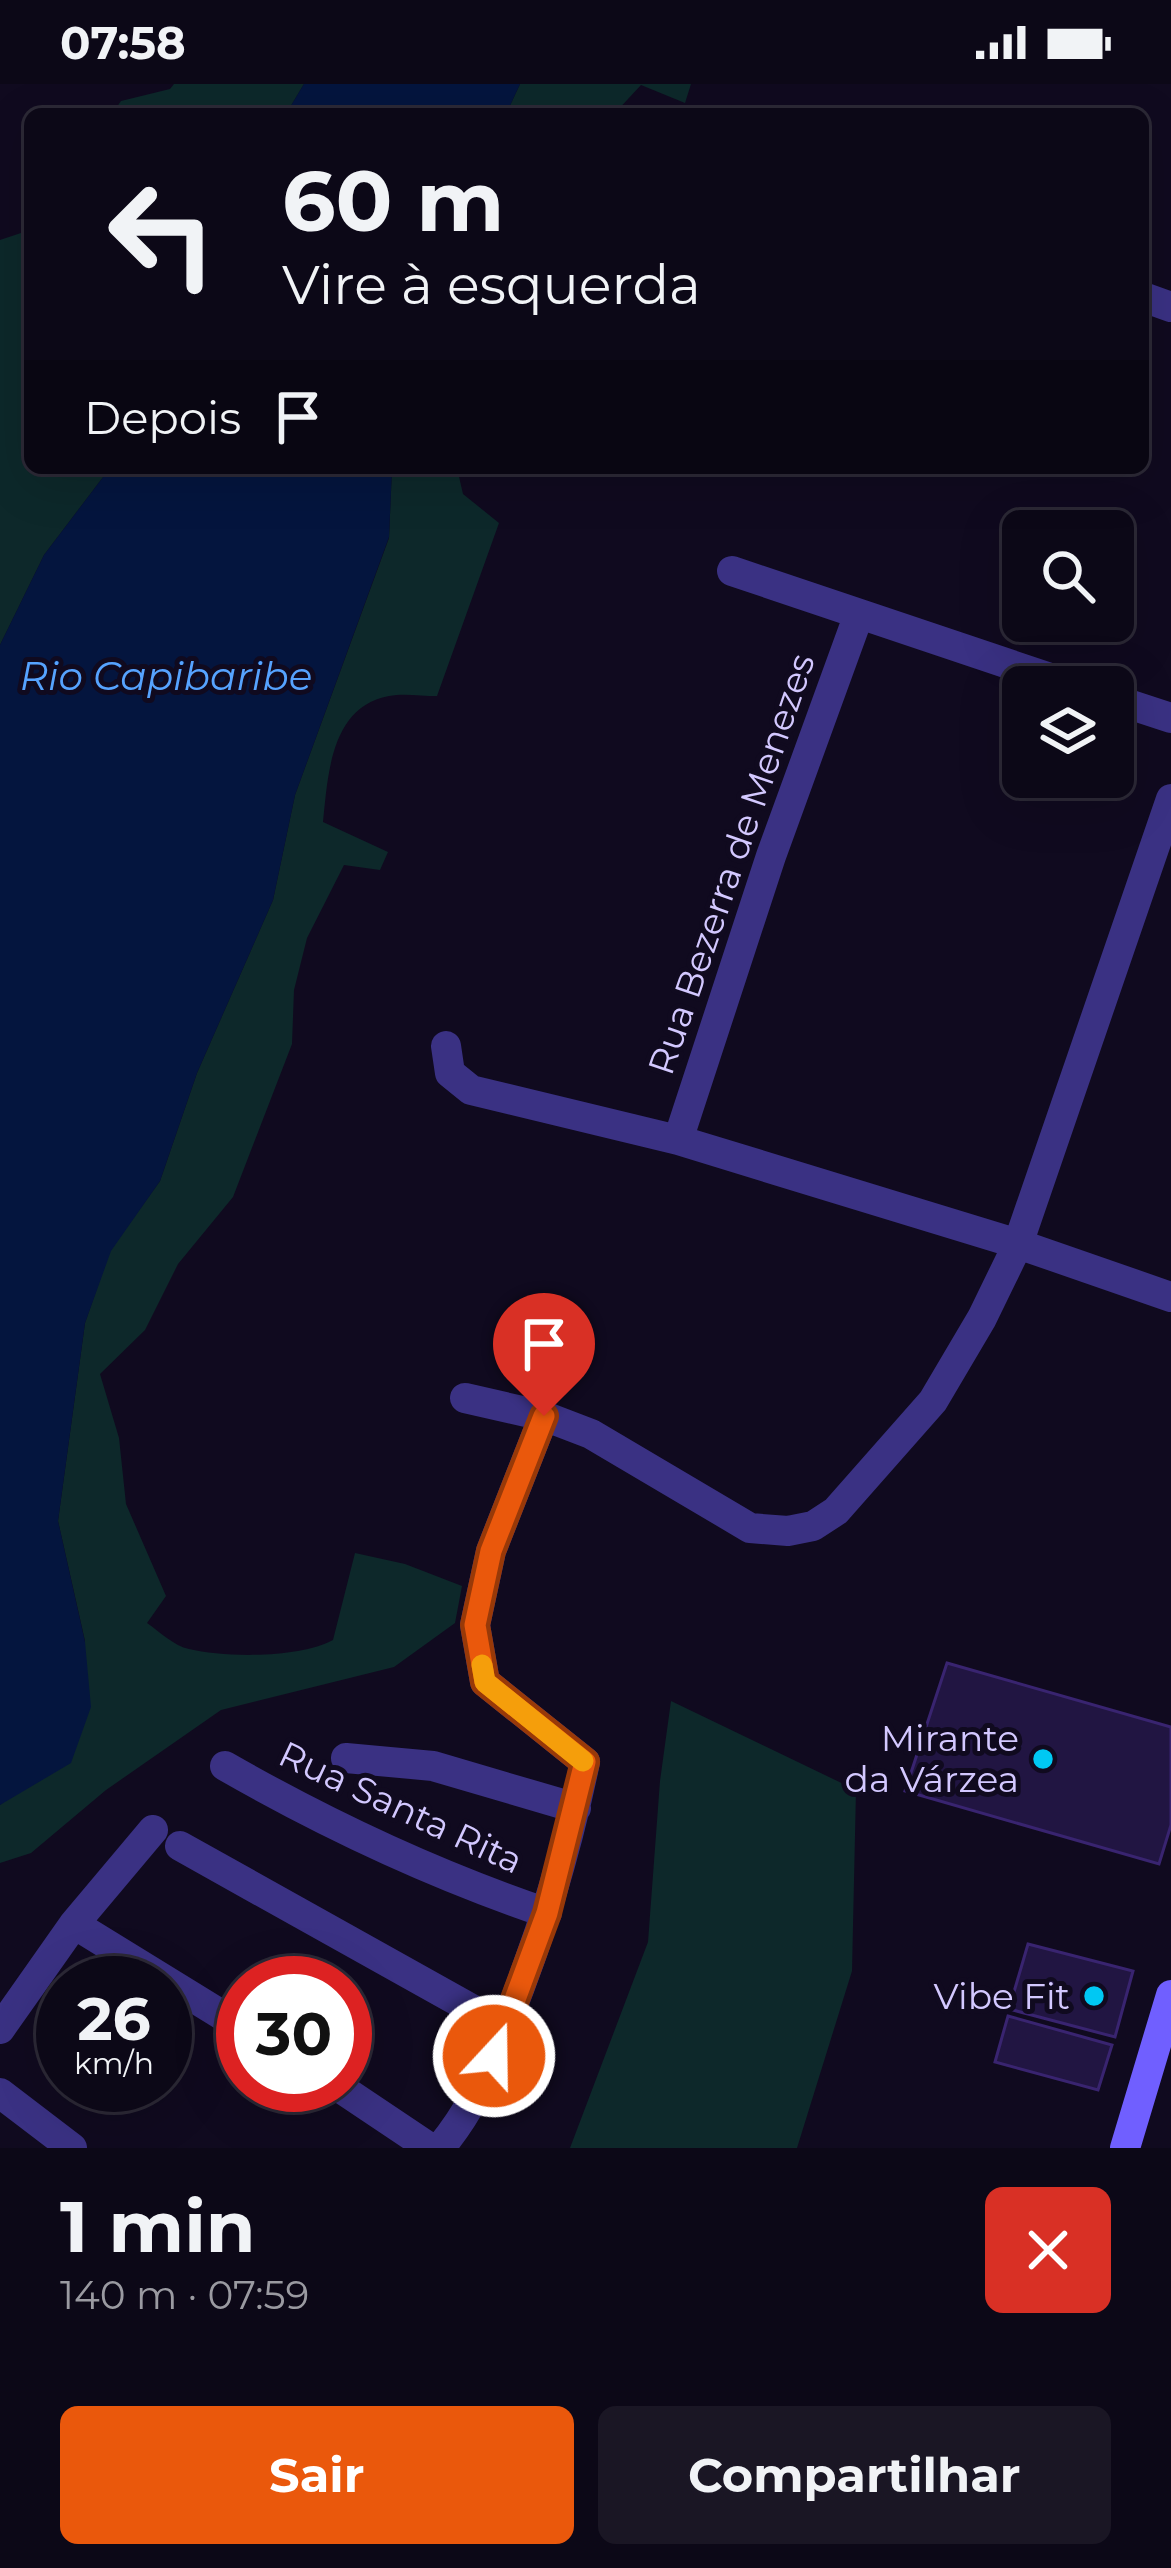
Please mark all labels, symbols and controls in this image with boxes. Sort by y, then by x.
text: 07:58 [60,15,186,70]
text: 60 m [282,150,504,252]
icon: left [84,156,240,312]
text: Vire à esquerda [282,252,701,318]
icon: arrive [265,384,331,450]
text: Depois [84,390,241,445]
map controls [1002,510,1134,798]
button: search [1002,510,1134,642]
street label: Rua Bezerra de Menezes [638,648,824,1080]
water label: Rio Capibaribe [20,652,312,700]
button: layers [1002,666,1134,798]
pin [493,1293,595,1416]
icon: arrive [511,1311,577,1377]
place label: Mirante da Várzea [845,1716,1019,1801]
street label: Rua Santa Rita [272,1731,530,1883]
marker: Mirante da Várzea [1030,1746,1056,1772]
speed limit sign: 30 [216,1956,372,2112]
place label: Vibe Fit [933,1974,1070,2018]
text: 26 [77,1982,151,2055]
marker: Vibe Fit [1081,1983,1107,2009]
position arrow [431,1993,557,2119]
text: km/h [74,2045,154,2082]
text: 1 min [60,2182,256,2270]
button: close [985,2187,1111,2313]
text: 140 m · 07:59 [60,2271,309,2319]
button: Sair [60,2406,574,2544]
button: Compartilhar [598,2406,1111,2544]

